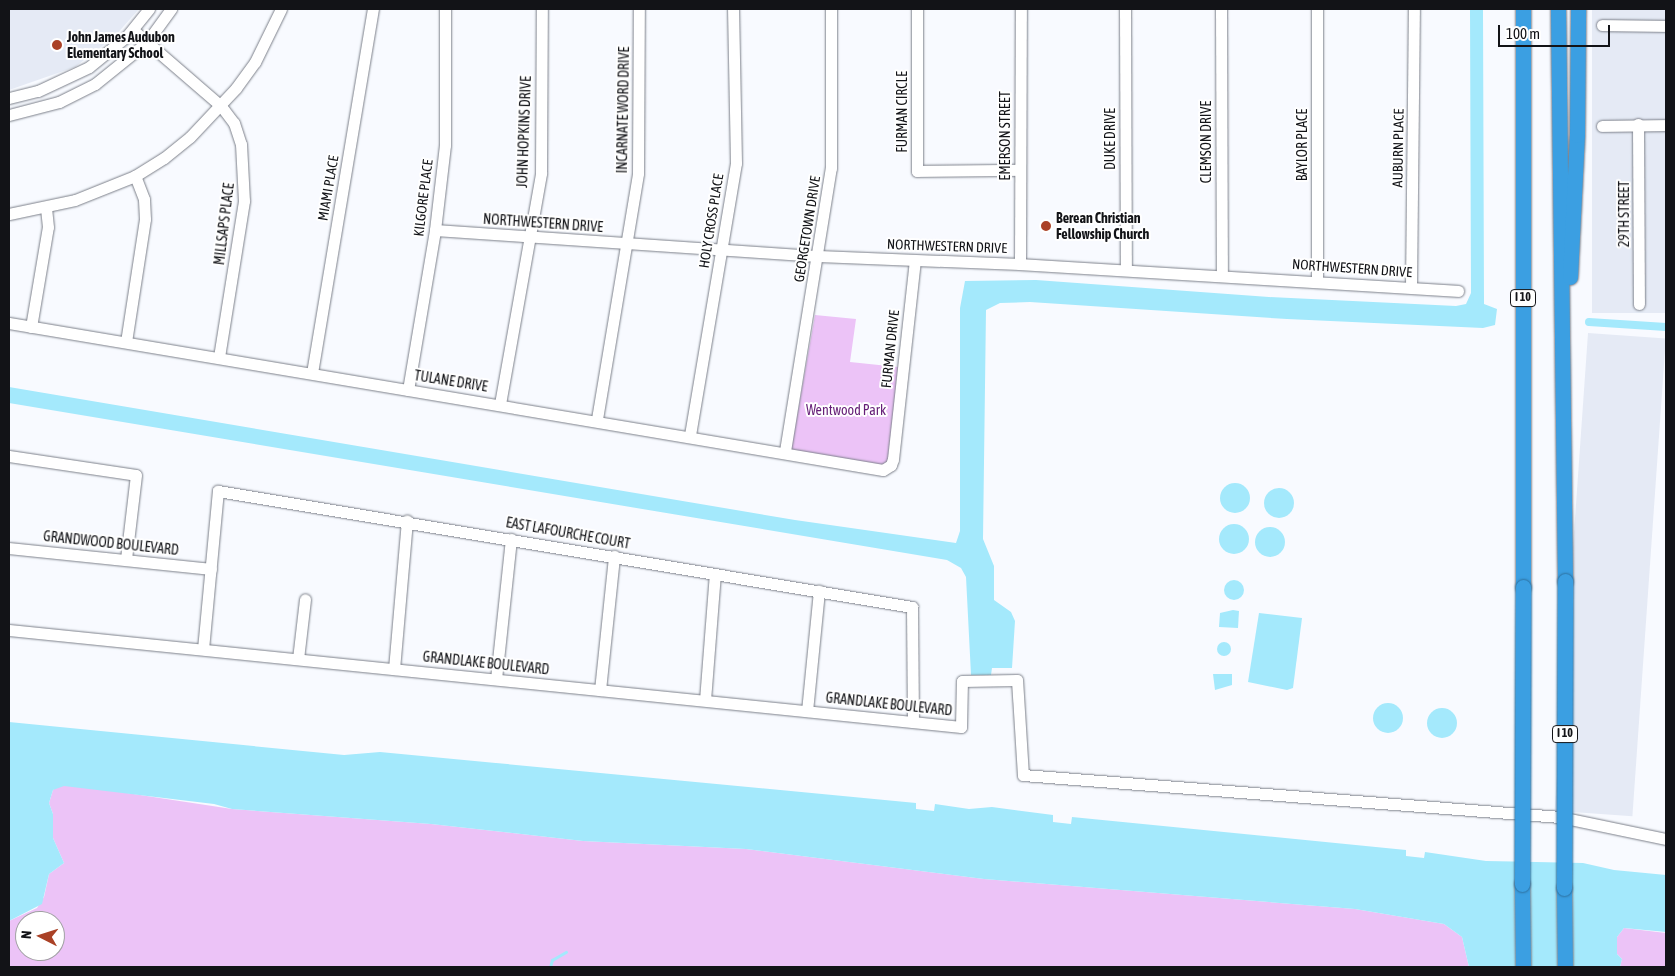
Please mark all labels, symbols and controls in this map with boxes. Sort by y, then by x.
scale bar [1500,15,1612,47]
text: 100 m [1506,25,1540,42]
place label: John James Audubon Elementary School [67,29,175,62]
marker: John James Audubon Elementary School [51,39,63,51]
street label: INCARNATE WORD DRIVE [613,46,633,174]
street label: FURMAN CIRCLE [894,71,910,153]
street label: JOHN HOPKINS DRIVE [514,76,534,188]
street label: EMERSON STREET [997,91,1013,181]
street label: CLEMSON DRIVE [1198,101,1214,183]
street label: DUKE DRIVE [1102,108,1118,170]
street label: BAYLOR PLACE [1294,109,1310,181]
street label: AUBURN PLACE [1389,109,1407,187]
street label: MIAMI PLACE [314,154,342,222]
street label: KILGORE PLACE [410,159,436,237]
street label: HOLY CROSS PLACE [695,173,727,269]
street label: GEORGETOWN DRIVE [790,175,824,283]
street label: 29TH STREET [1616,181,1632,247]
street label: MILLSAPS PLACE [211,182,237,266]
street label: NORTHWESTERN DRIVE [482,210,604,236]
place label: Berean Christian Fellowship Church [1056,210,1149,242]
marker: Berean Christian Fellowship Church [1040,220,1052,232]
street label: NORTHWESTERN DRIVE [887,236,1007,256]
street label: NORTHWESTERN DRIVE [1291,255,1413,281]
road number: I 10 [1509,288,1537,308]
street label: FURMAN DRIVE [878,309,902,389]
street label: TULANE DRIVE [413,367,489,395]
park label: Wentwood Park [806,402,886,418]
street label: EAST LAFOURCHE COURT [505,514,631,552]
street label: GRANDWOOD BOULEVARD [42,528,180,558]
street label: GRANDLAKE BOULEVARD [422,648,550,678]
street label: GRANDLAKE BOULEVARD [825,689,953,719]
road number: I 10 [1551,724,1579,744]
north arrow [15,911,65,961]
text: N [18,930,34,940]

